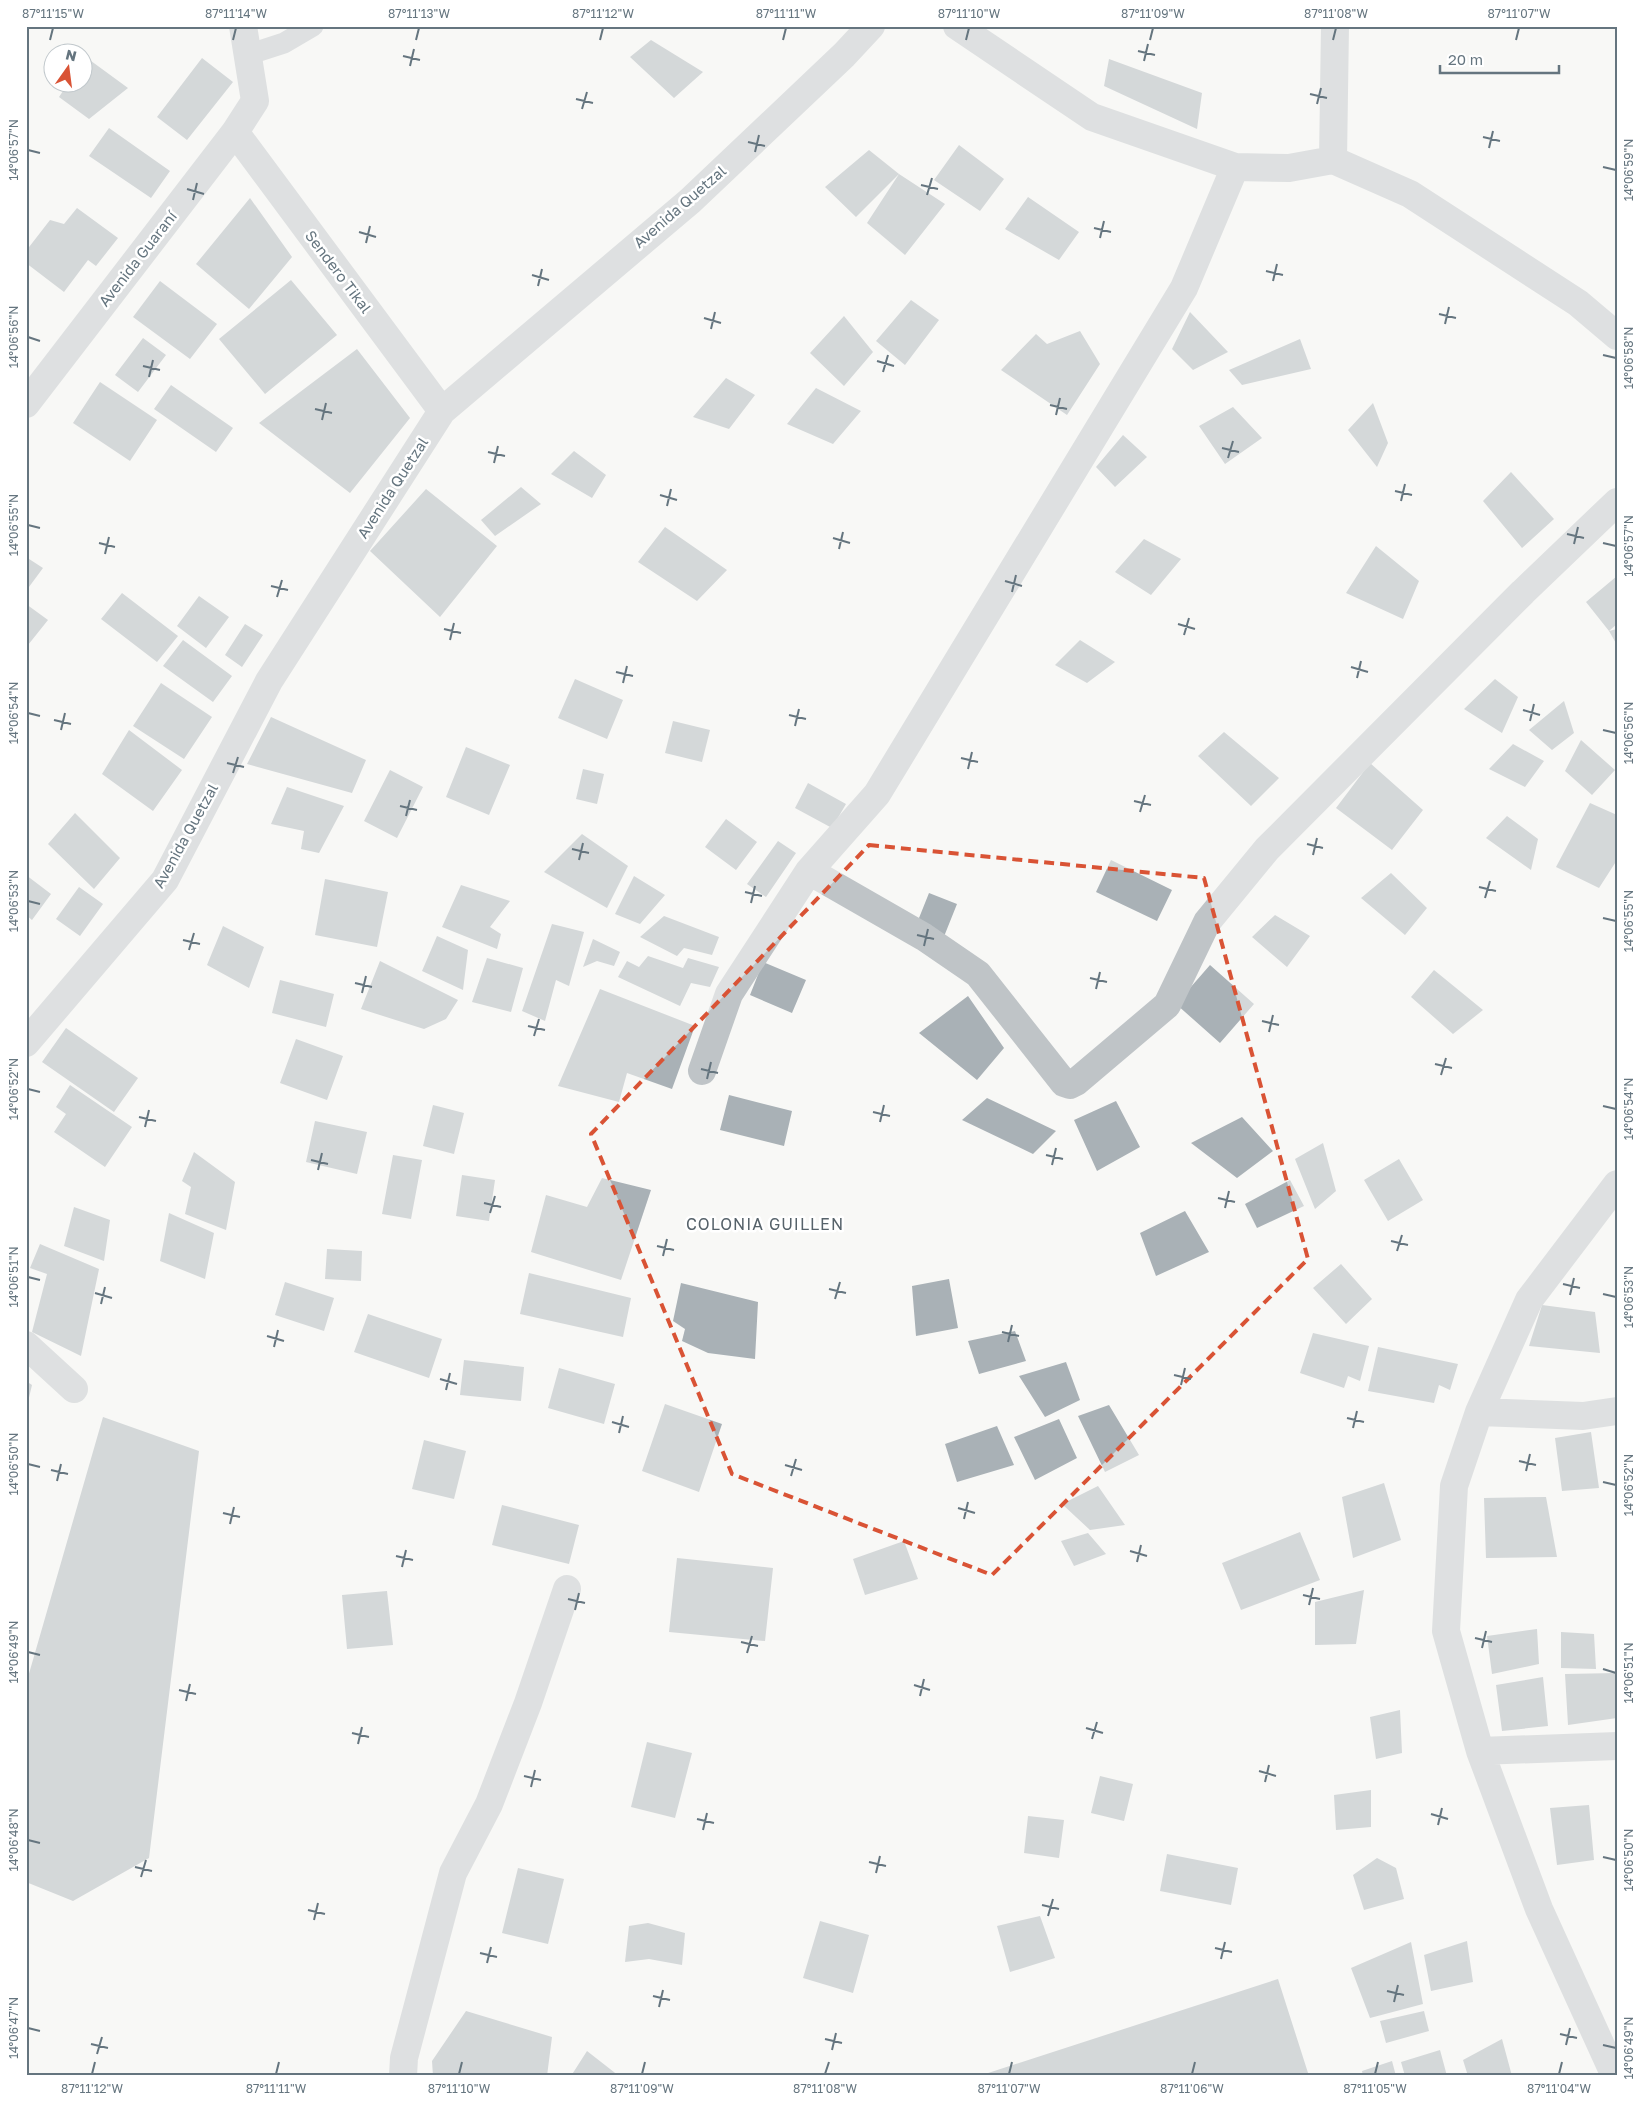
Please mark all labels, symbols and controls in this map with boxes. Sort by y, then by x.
text: 87°11'15"W [22,6,84,21]
text: 87°11'14"W [205,6,268,21]
text: 87°11'13"W [388,6,450,21]
text: 87°11'12"W [572,6,634,21]
text: 87°11'11"W [756,6,817,21]
text: 87°11'10"W [938,6,1001,21]
text: 87°11'09"W [1121,6,1185,21]
text: 87°11'08"W [1304,6,1368,21]
text: 87°11'07"W [1488,6,1551,21]
north arrow [42,42,92,92]
scale bar [1440,42,1559,74]
text: N [64,45,78,64]
text: 20 m [1448,50,1483,68]
text: 14°06'57"N [6,119,21,181]
text: 14°06'59"N [1621,139,1636,201]
street label: Avenida Quetzal [629,161,729,251]
street label: Avenida Guaraní [94,206,181,310]
street label: Sendero Tikal [302,227,376,316]
text: 14°06'56"N [6,306,21,368]
text: 14°06'58"N [1621,327,1636,389]
street label: Avenida Quetzal [353,433,432,541]
text: 14°06'55"N [6,494,21,556]
text: 14°06'57"N [1621,515,1636,577]
text: 14°06'54"N [6,682,21,744]
text: 14°06'56"N [1621,702,1636,764]
street label: Avenida Quetzal [149,780,221,891]
text: 14°06'53"N [6,870,21,932]
text: 14°06'55"N [1621,890,1636,952]
text: 14°06'52"N [6,1058,21,1120]
text: 14°06'54"N [1621,1078,1636,1140]
district label: COLONIA GUILLEN [686,1214,844,1234]
text: 14°06'51"N [6,1246,21,1308]
text: 14°06'53"N [1621,1266,1636,1328]
text: 14°06'50"N [6,1433,21,1495]
text: 14°06'52"N [1621,1454,1636,1516]
text: 14°06'49"N [6,1621,21,1683]
text: 14°06'51"N [1621,1642,1636,1704]
text: 14°06'48"N [6,1808,21,1872]
text: 14°06'50"N [1621,1829,1636,1891]
text: 14°06'47"N [6,1997,21,2059]
text: 14°06'49"N [1621,2017,1636,2079]
text: 87°11'12"W [61,2081,123,2096]
text: 87°11'11"W [246,2081,307,2096]
text: 87°11'10"W [428,2081,491,2096]
text: 87°11'09"W [610,2081,674,2096]
text: 87°11'08"W [793,2081,857,2096]
text: 87°11'07"W [978,2081,1041,2096]
text: 87°11'06"W [1160,2081,1224,2096]
text: 87°11'05"W [1343,2081,1407,2096]
text: 87°11'04"W [1527,2081,1591,2096]

